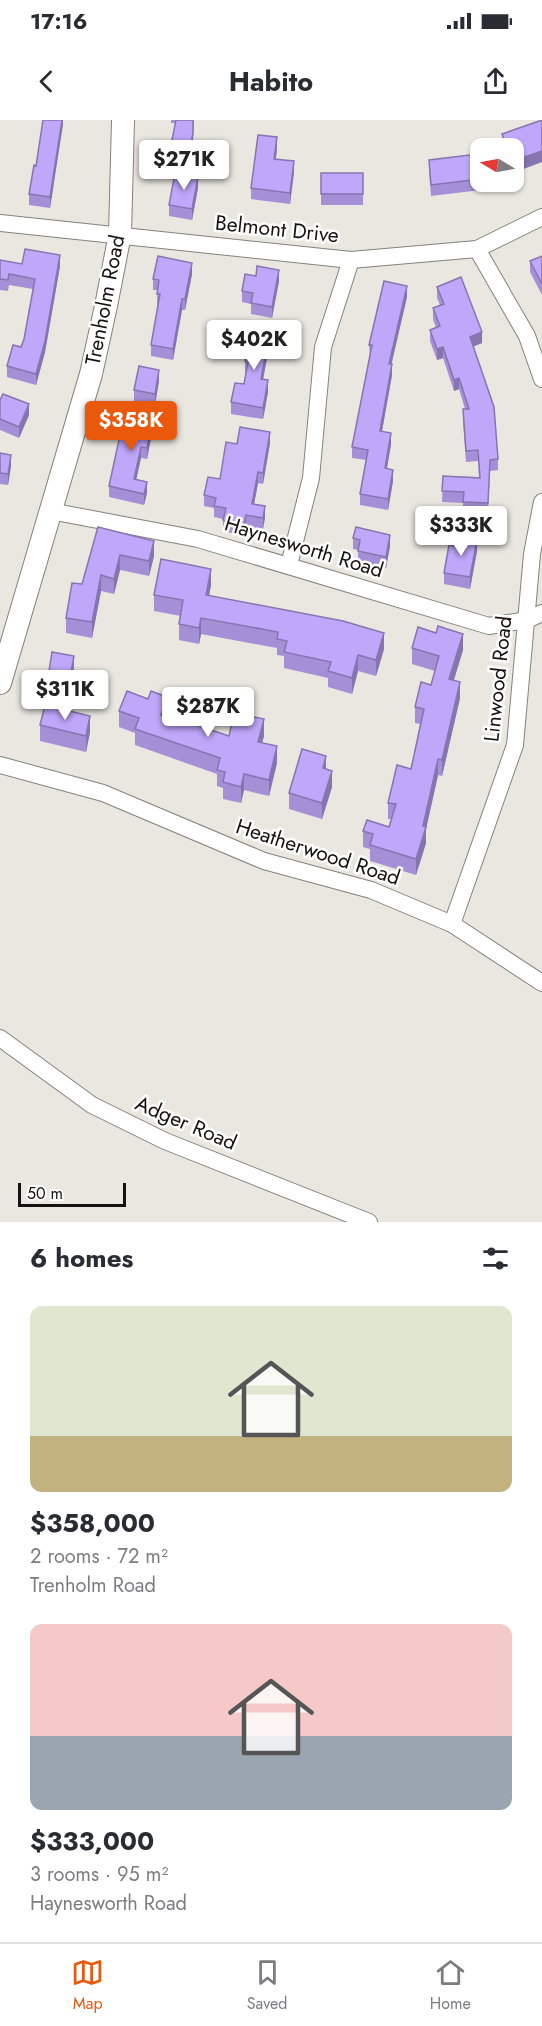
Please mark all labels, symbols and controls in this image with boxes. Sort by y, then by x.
text: 17:16 [30,5,87,37]
text: Habito [229,62,313,101]
icon: back [30,65,63,98]
icon: share [479,65,512,98]
north arrow [470,138,524,192]
map controls [470,138,524,192]
pin: $271K [142,140,226,191]
text: $271K [153,145,215,174]
street label: Belmont Drive [214,208,341,250]
street label: Trenholm Road [78,232,132,368]
pin: $402K [212,320,296,371]
text: $402K [221,325,287,354]
pin: $358K [89,401,173,452]
text: $358K [99,406,163,435]
pin: $333K [419,506,503,557]
street label: Haynesworth Road [221,509,387,585]
text: $333K [429,511,493,540]
street label: Linwood Road [476,615,520,743]
pin: $311K [23,670,107,721]
text: $311K [35,675,95,704]
pin: $287K [166,687,250,738]
text: $287K [176,692,240,721]
street label: Heatherwood Road [232,811,404,893]
street label: Adger Road [131,1088,241,1158]
scale bar [18,1180,126,1208]
text: 50 m [27,1182,63,1205]
text: 6 homes [30,1239,133,1277]
icon: filters [479,1242,512,1275]
icon: home [217,1345,325,1453]
text: $358,000 [30,1504,155,1542]
text: 2 rooms · 72 m² [30,1542,168,1571]
text: Trenholm Road [30,1571,156,1600]
icon: home [217,1663,325,1771]
text: $333,000 [30,1822,154,1860]
text: 3 rooms · 95 m² [30,1860,168,1889]
text: Haynesworth Road [30,1889,187,1918]
tab: Map [71,1956,104,2015]
tab: Saved [247,1956,287,2015]
tab: Home [430,1956,471,2015]

